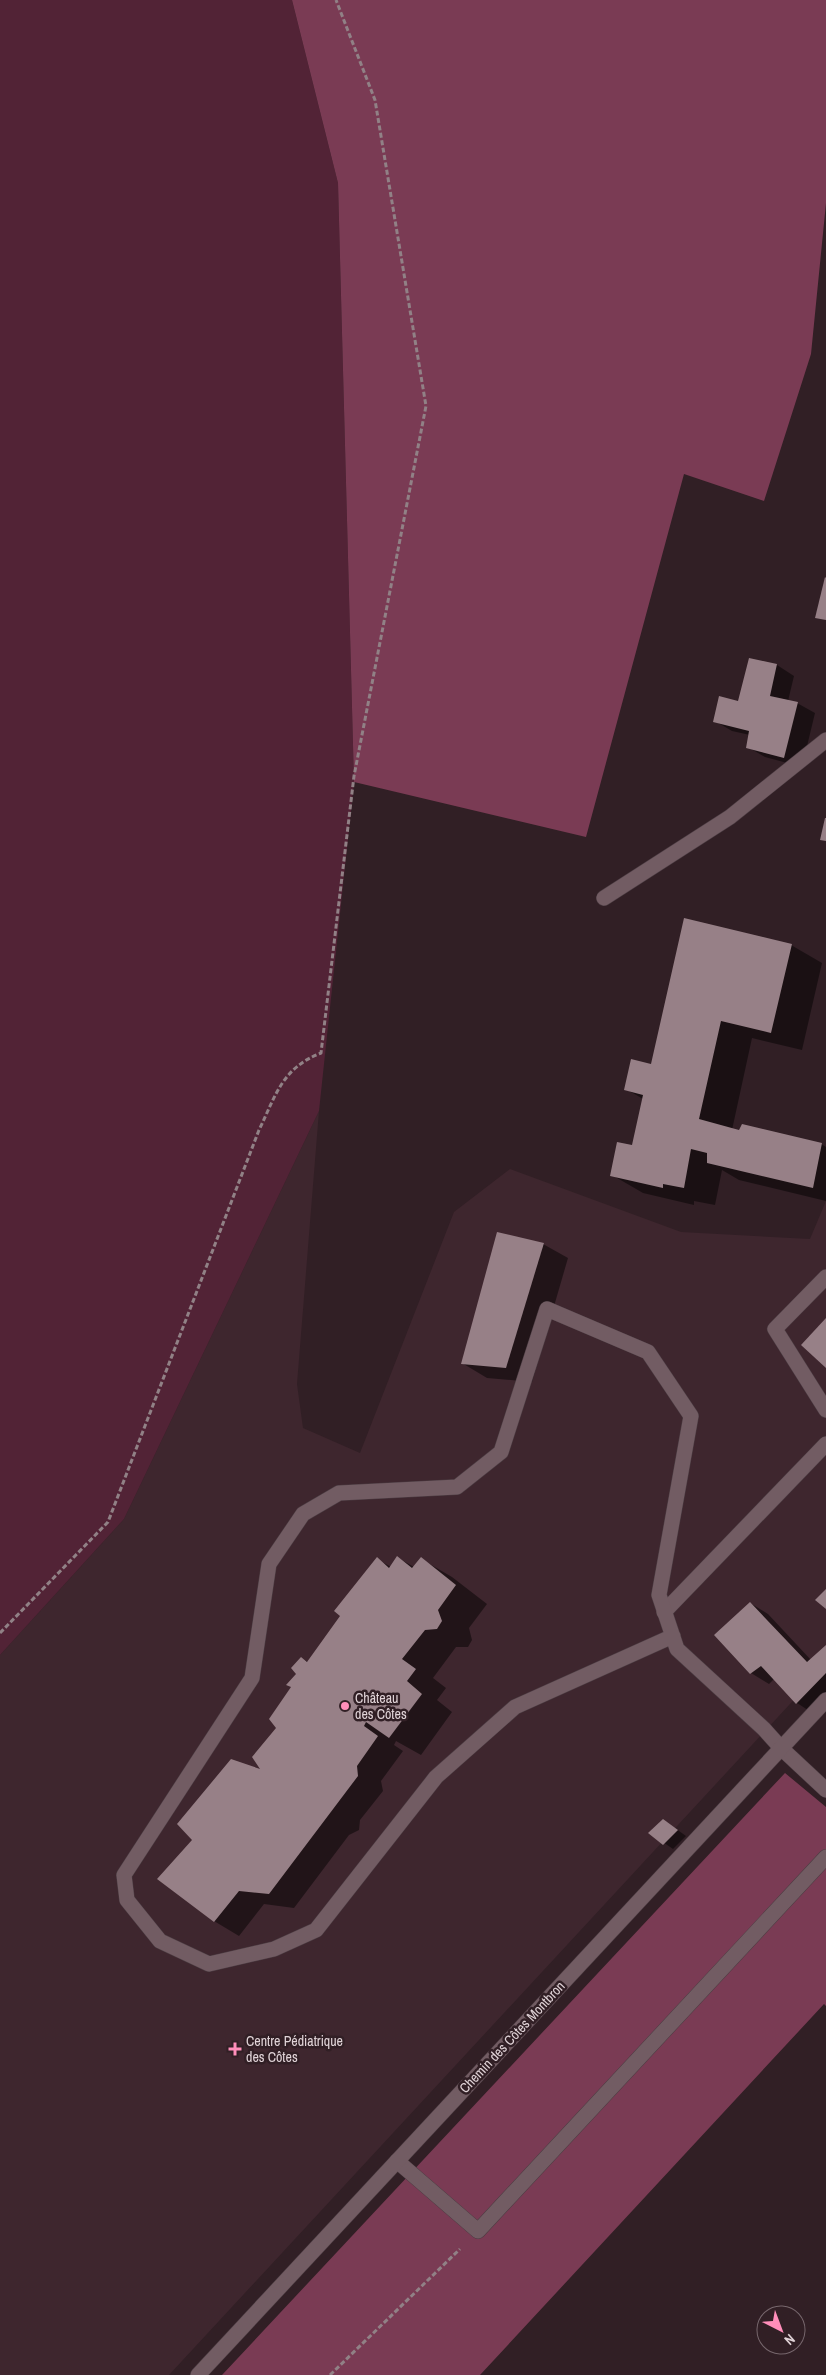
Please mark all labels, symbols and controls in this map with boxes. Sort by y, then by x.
place label: Château des Côtes [355,1689,407,1723]
marker: Château des Côtes [339,1700,351,1712]
street label: Chemin des Côtes Montbron [455,1977,569,2097]
place label: Centre Pédiatrique des Côtes [246,2032,343,2066]
marker: Centre Pédiatrique des Côtes [228,2042,242,2056]
north arrow [756,2305,806,2355]
text: N [781,2330,799,2349]

